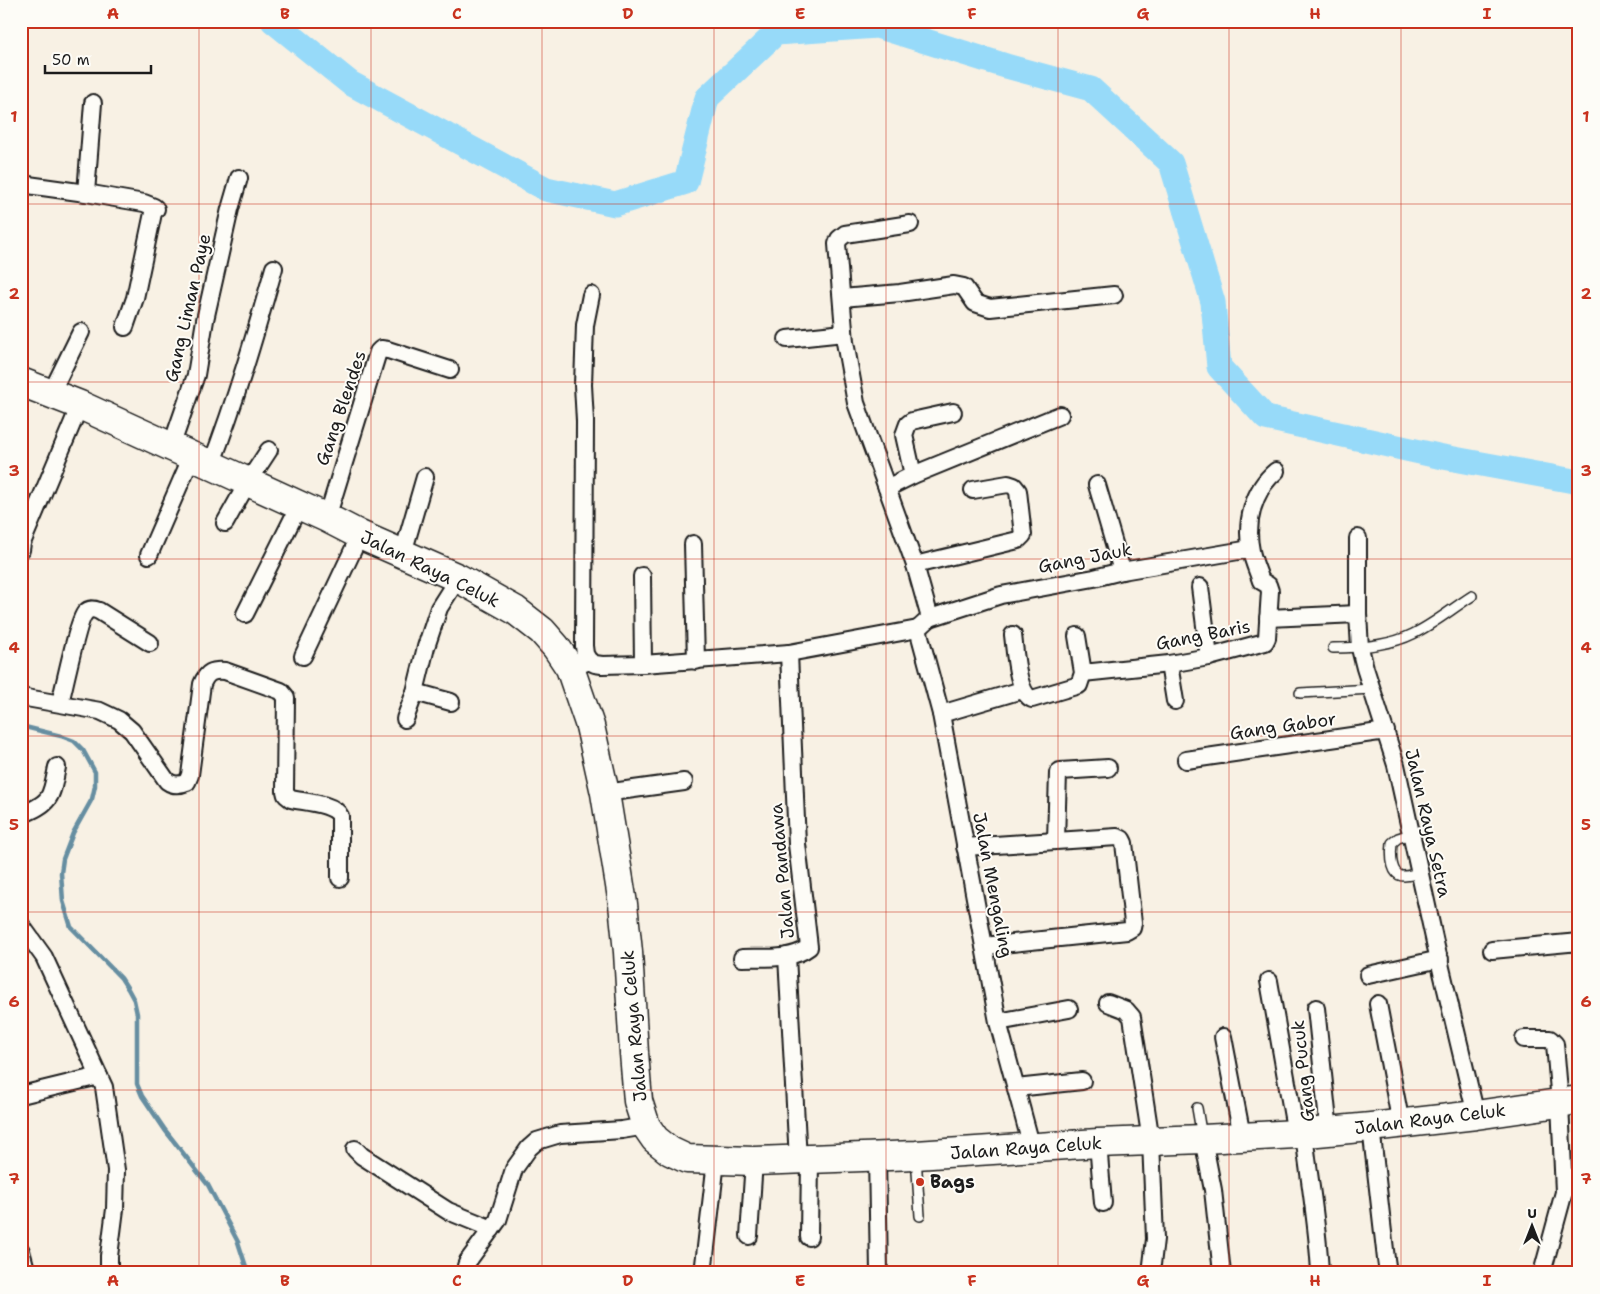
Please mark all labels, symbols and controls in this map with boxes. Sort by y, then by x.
text: A [107,3,119,24]
text: B [280,3,290,24]
text: C [452,3,462,24]
text: D [622,3,634,24]
text: E [795,3,805,24]
text: F [967,3,977,24]
text: G [1137,3,1150,24]
text: H [1309,3,1321,24]
text: I [1483,3,1492,24]
scale bar [45,42,151,74]
text: 50 m [52,50,90,70]
text: 1 [10,106,18,127]
text: 1 [1582,106,1590,127]
street label: Gang Liman Paye [159,231,217,385]
text: 2 [8,283,20,304]
text: 2 [1580,283,1592,304]
street label: Gang Blendes [310,347,372,469]
text: 3 [8,460,20,481]
text: 3 [1580,460,1592,481]
street label: Jalan Raya Celuk [356,525,504,613]
street label: Gang Jauk [1036,537,1134,579]
street label: Gang Baris [1154,614,1252,656]
text: 4 [8,637,20,658]
text: 4 [1580,637,1592,658]
street label: Gang Gabor [1228,707,1338,745]
street label: Jalan Raya Setra [1399,746,1457,900]
street label: Jalan Pandawa [764,802,800,940]
street label: Jalan Mengaling [967,810,1019,960]
text: 5 [9,814,19,835]
text: 5 [1581,814,1591,835]
street label: Jalan Raya Celuk [615,949,653,1103]
text: 6 [8,991,20,1012]
text: 6 [1580,991,1592,1012]
street label: Gang Pucuk [1286,1019,1320,1123]
street label: Jalan Raya Celuk [1353,1098,1507,1140]
street label: Jalan Raya Celuk [949,1131,1103,1165]
text: 7 [8,1168,20,1189]
text: 7 [1580,1168,1592,1189]
place label: Bags [930,1170,975,1194]
marker: Bags [914,1176,926,1188]
north arrow [1508,1202,1558,1252]
text: U [1527,1204,1537,1222]
text: A [107,1270,119,1291]
text: B [280,1270,290,1291]
text: C [452,1270,462,1291]
text: D [622,1270,634,1291]
text: E [795,1270,805,1291]
text: F [967,1270,977,1291]
text: G [1137,1270,1150,1291]
text: H [1309,1270,1321,1291]
text: I [1483,1270,1492,1291]

